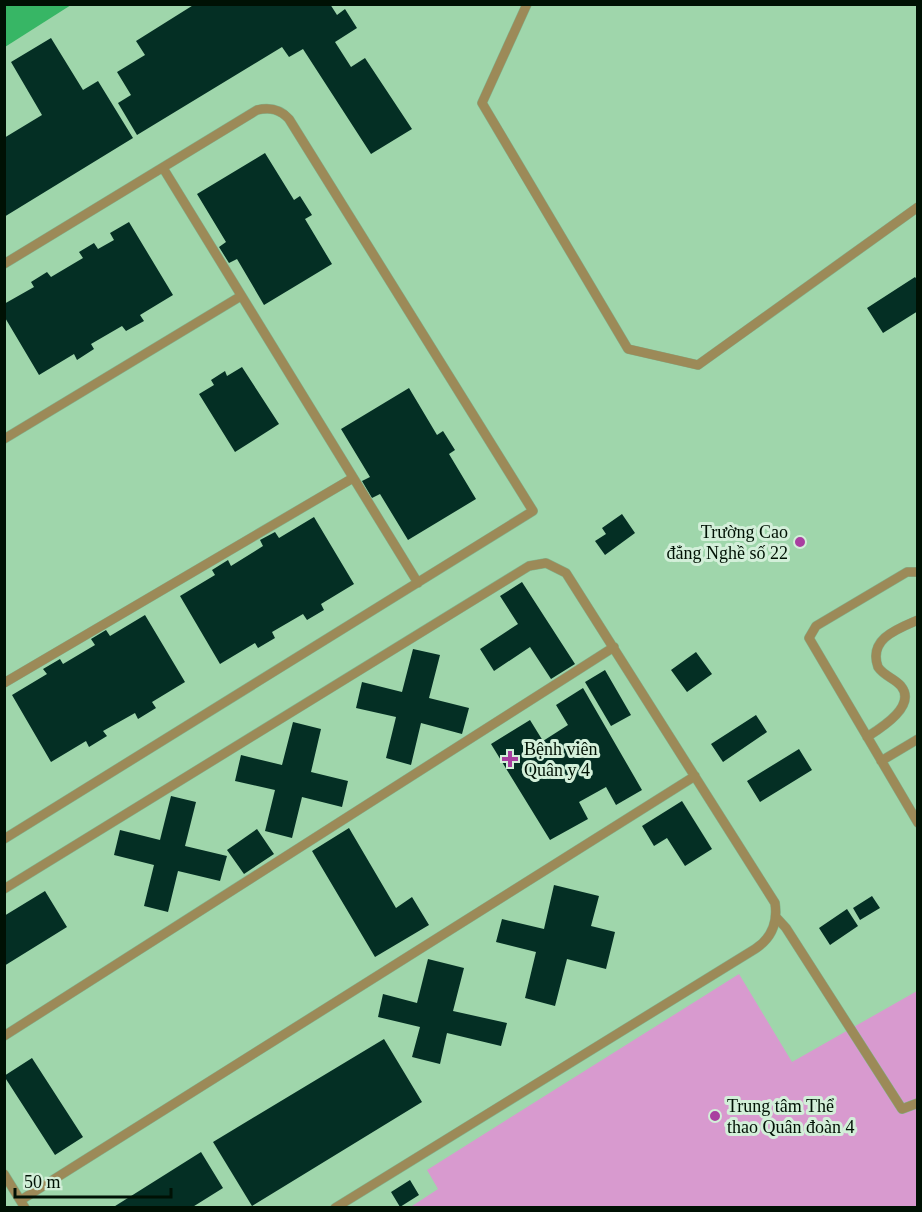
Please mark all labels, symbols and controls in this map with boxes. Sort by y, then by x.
place label: Trường Cao đẳng Nghề số 22 [667,522,788,563]
marker: Trường Cao đẳng Nghề số 22 [793,535,807,549]
place label: Bệnh viên Quân y 4 [524,739,598,780]
marker: Bệnh viên Quân y 4 [501,750,519,768]
place label: Trung tâm Thể thao Quân đoàn 4 [727,1096,854,1137]
marker: Trung tâm Thể thao Quân đoàn 4 [708,1109,722,1123]
scale bar [15,1161,171,1199]
text: 50 m [24,1172,61,1192]

